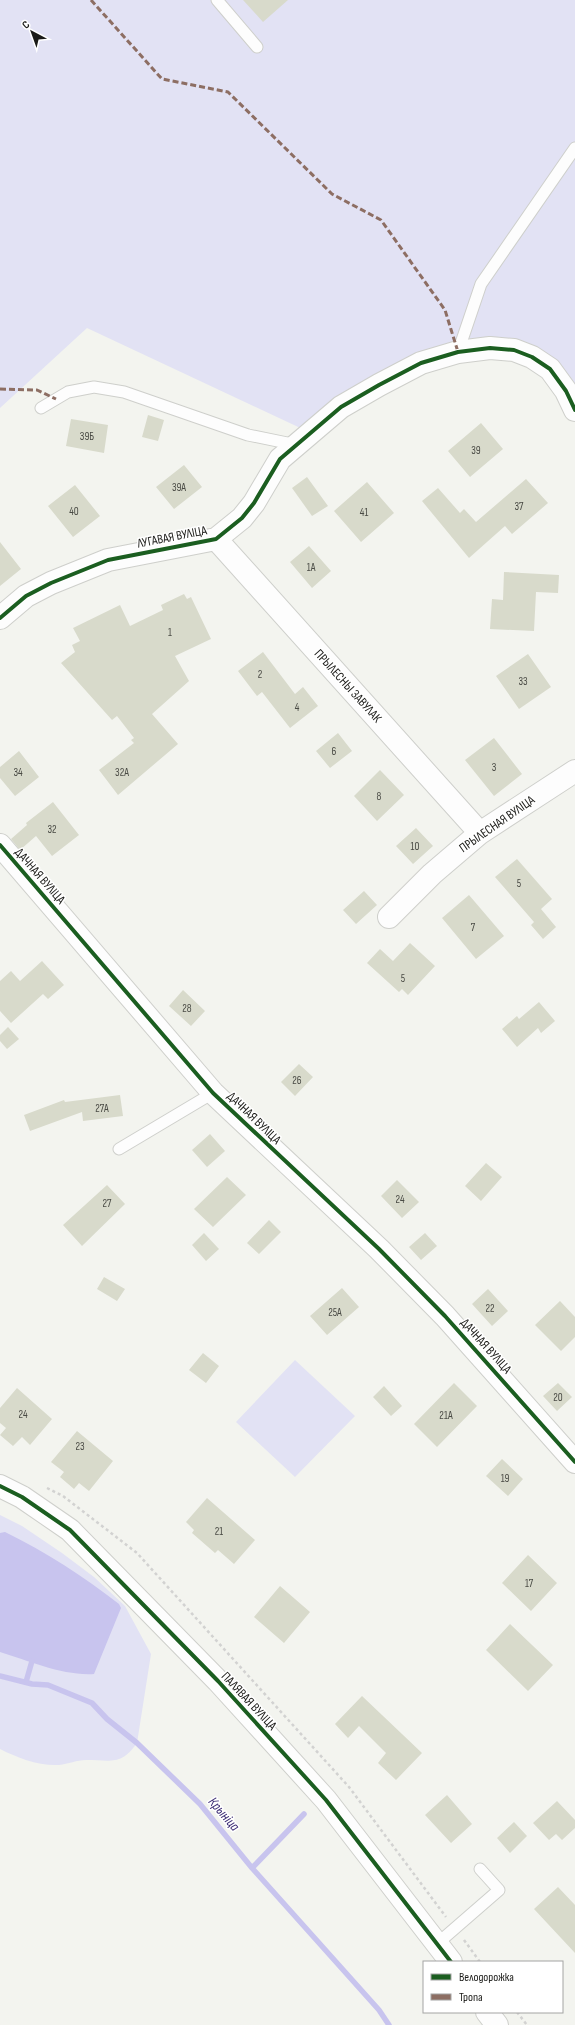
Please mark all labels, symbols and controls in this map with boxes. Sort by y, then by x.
north arrow [12,12,52,52]
text: С [19,18,32,32]
house number: 39Б [80,430,94,443]
house number: 39 [471,444,481,457]
house number: 39А [172,481,186,494]
house number: 37 [514,500,524,513]
house number: 40 [69,505,79,518]
house number: 41 [360,506,368,519]
street label: ЛУГАВАЯ ВУЛІЦА [135,522,209,552]
house number: 1А [307,561,316,574]
house number: 1 [168,626,172,639]
street label: ПРЫЛЕСНЫ ЗАВУЛАК [311,646,385,726]
house number: 2 [258,668,263,681]
house number: 33 [518,675,528,688]
house number: 4 [295,701,300,714]
house number: 6 [332,745,337,758]
house number: 3 [492,761,497,774]
house number: 34 [13,766,23,779]
house number: 32А [115,766,129,779]
house number: 8 [377,790,382,803]
street label: ПРЫЛЕСНАЯ ВУЛІЦА [456,792,538,856]
house number: 32 [47,823,57,836]
house number: 10 [411,840,419,853]
street label: ДАЧНАЯ ВУЛІЦА [11,845,69,908]
house number: 5 [517,877,521,890]
house number: 7 [471,921,476,934]
house number: 5 [401,972,405,985]
house number: 28 [182,1002,192,1015]
house number: 26 [292,1074,302,1087]
street label: ДАЧНАЯ ВУЛІЦА [224,1088,285,1148]
house number: 27А [95,1102,109,1115]
house number: 24 [395,1193,405,1206]
house number: 27 [103,1197,112,1210]
house number: 22 [485,1302,495,1315]
house number: 25А [328,1306,342,1319]
street label: ДАЧНАЯ ВУЛІЦА [457,1315,515,1377]
house number: 20 [553,1391,563,1404]
house number: 24 [18,1408,28,1421]
house number: 21А [439,1409,453,1422]
house number: 23 [75,1440,85,1453]
house number: 19 [501,1472,509,1485]
house number: 21 [215,1525,223,1538]
house number: 17 [525,1577,534,1590]
street label: ПАЛЯВАЯ ВУЛІЦА [218,1668,280,1734]
water label: Крыніца [205,1794,244,1835]
legend [423,1961,563,2013]
text: Велодорожка [459,1970,514,1985]
text: Тропа [459,1990,483,2005]

